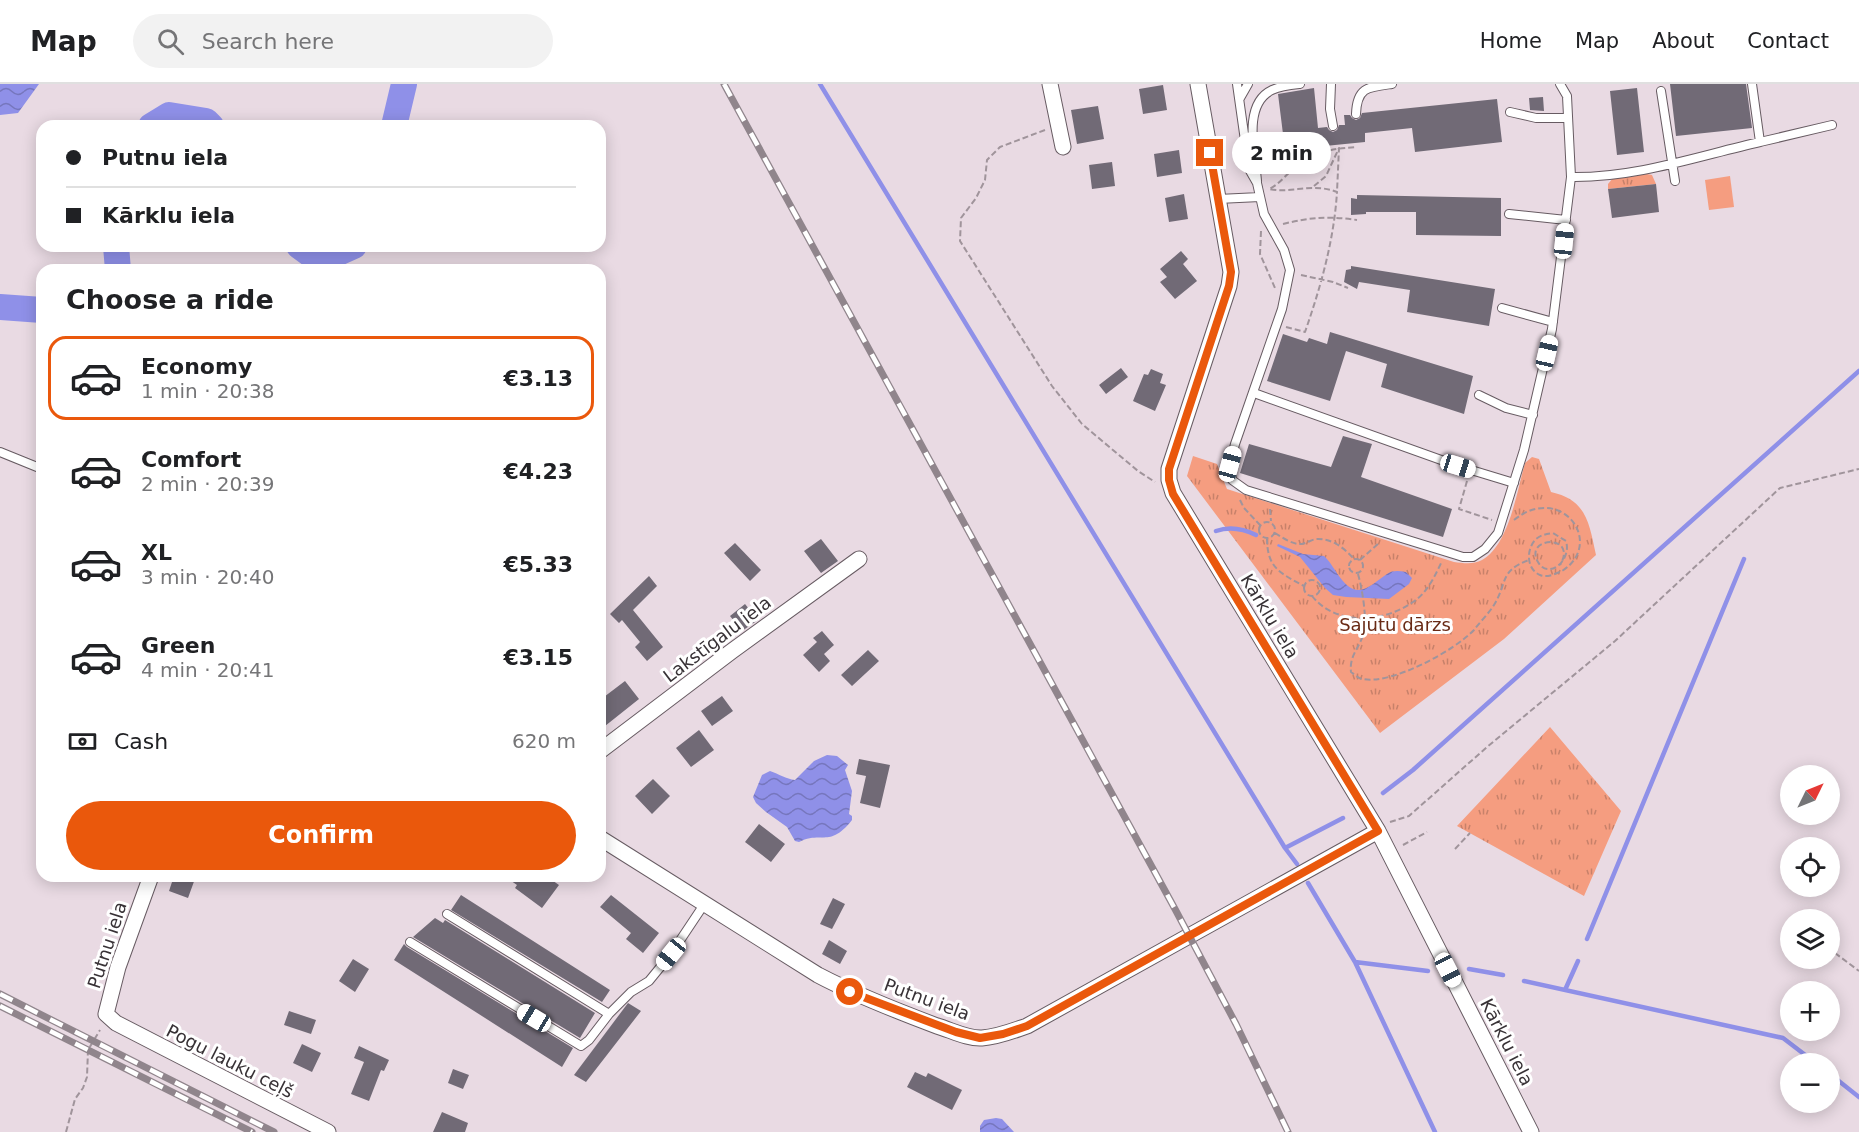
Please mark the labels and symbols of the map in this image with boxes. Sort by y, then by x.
callout: 2 min [1231,132,1330,174]
route end [1196,139,1223,166]
car [1553,222,1575,260]
car [1534,333,1560,373]
car [1217,444,1243,484]
car [1438,452,1478,480]
street label: Kārklu iela [1237,570,1303,662]
street label: Lakstīgalu iela [659,592,775,686]
park label: Sajūtu dārzs [1339,614,1451,635]
north arrow [1780,765,1840,825]
street label: Putnu iela [83,899,131,991]
car [653,934,689,974]
car [1432,950,1464,990]
street label: Putnu iela [881,974,973,1024]
route start [836,978,863,1005]
street label: Kārklu iela [1476,995,1538,1089]
car [514,1001,554,1035]
street label: Pogu lauku ceļš [163,1020,297,1102]

